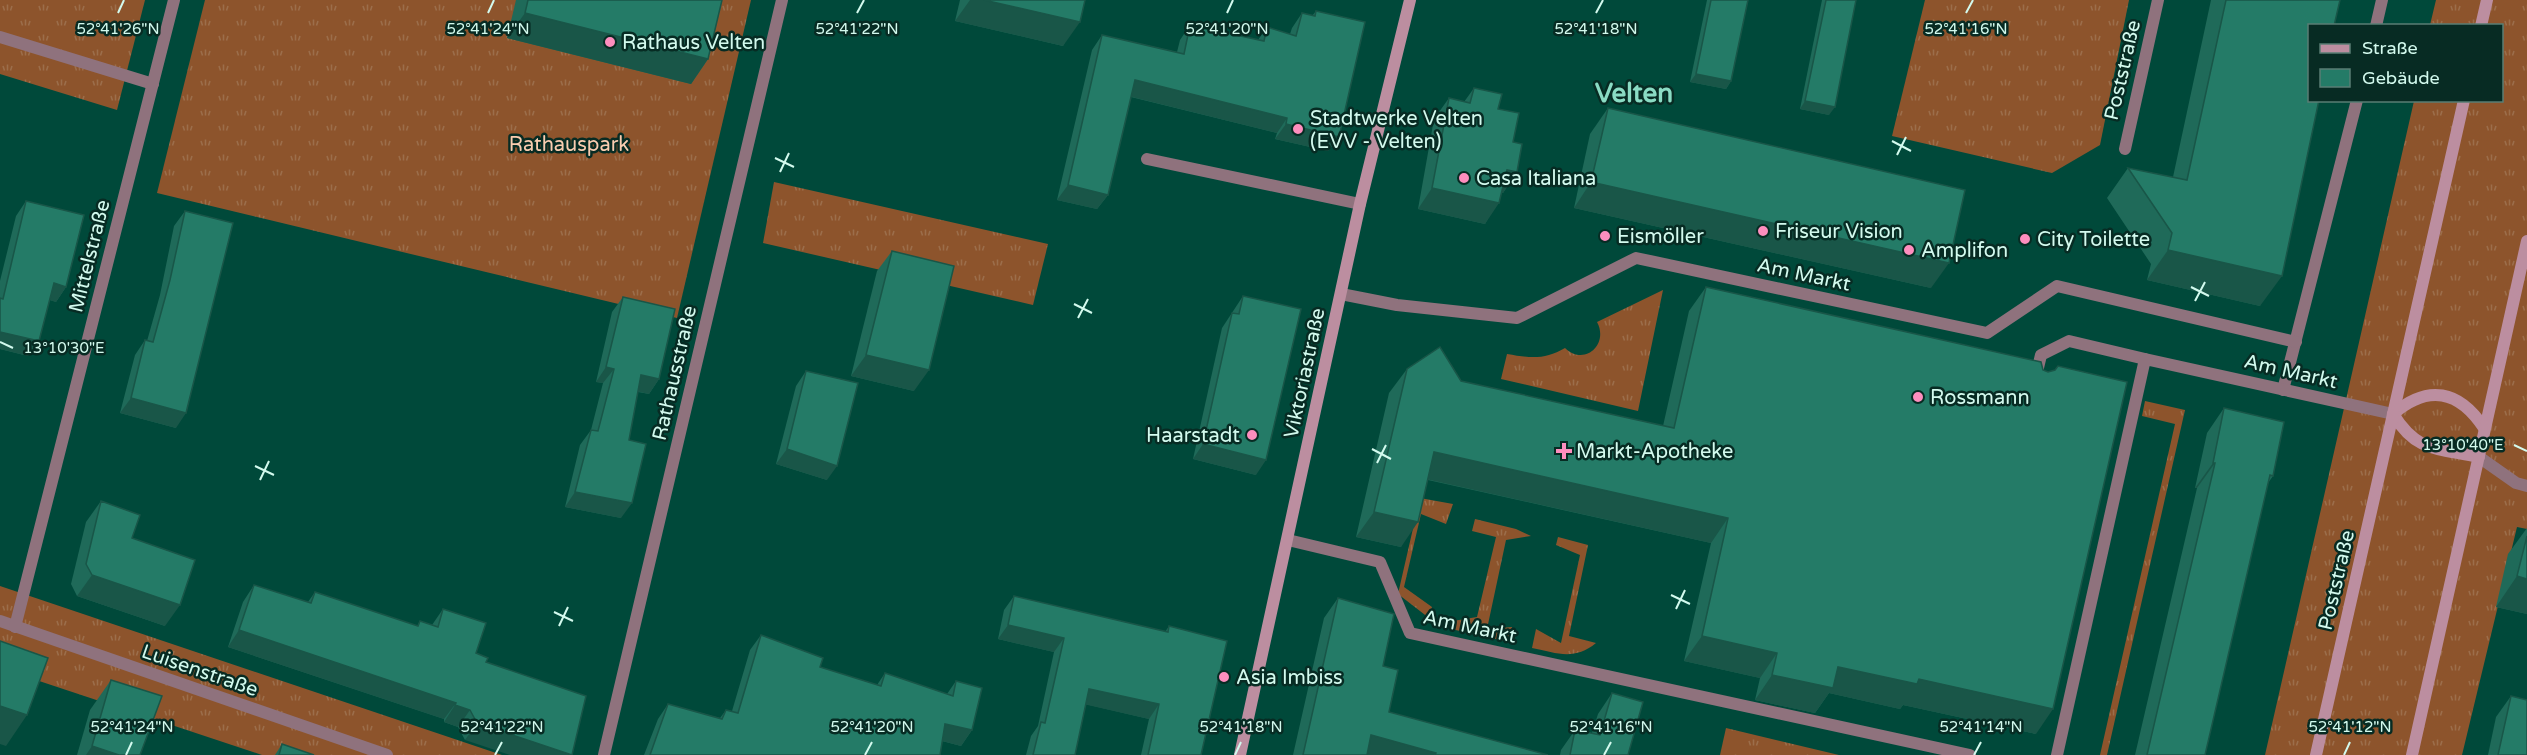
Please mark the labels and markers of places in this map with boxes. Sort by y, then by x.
place label: Rathaus Velten [622,31,765,55]
marker: Rathaus Velten [603,35,617,49]
place label: Stadtwerke Velten (EVV - Velten) [1310,107,1483,154]
marker: Stadtwerke Velten (EVV - Velten) [1291,122,1305,136]
place label: Casa Italiana [1476,167,1596,191]
marker: Casa Italiana [1457,171,1471,185]
place label: Friseur Vision [1775,220,1903,244]
marker: Friseur Vision [1756,224,1770,238]
place label: Eismöller [1617,225,1704,249]
place label: City Toilette [2037,228,2150,252]
marker: Eismöller [1598,229,1612,243]
marker: City Toilette [2018,232,2032,246]
place label: Amplifon [1921,239,2008,263]
marker: Amplifon [1902,243,1916,257]
place label: Rossmann [1930,386,2030,410]
marker: Rossmann [1911,390,1925,404]
place label: Haarstadt [1146,424,1240,448]
marker: Haarstadt [1245,428,1259,442]
place label: Markt-Apotheke [1576,440,1733,464]
marker: Markt-Apotheke [1557,444,1571,458]
place label: Asia Imbiss [1236,666,1343,690]
marker: Asia Imbiss [1217,670,1231,684]

